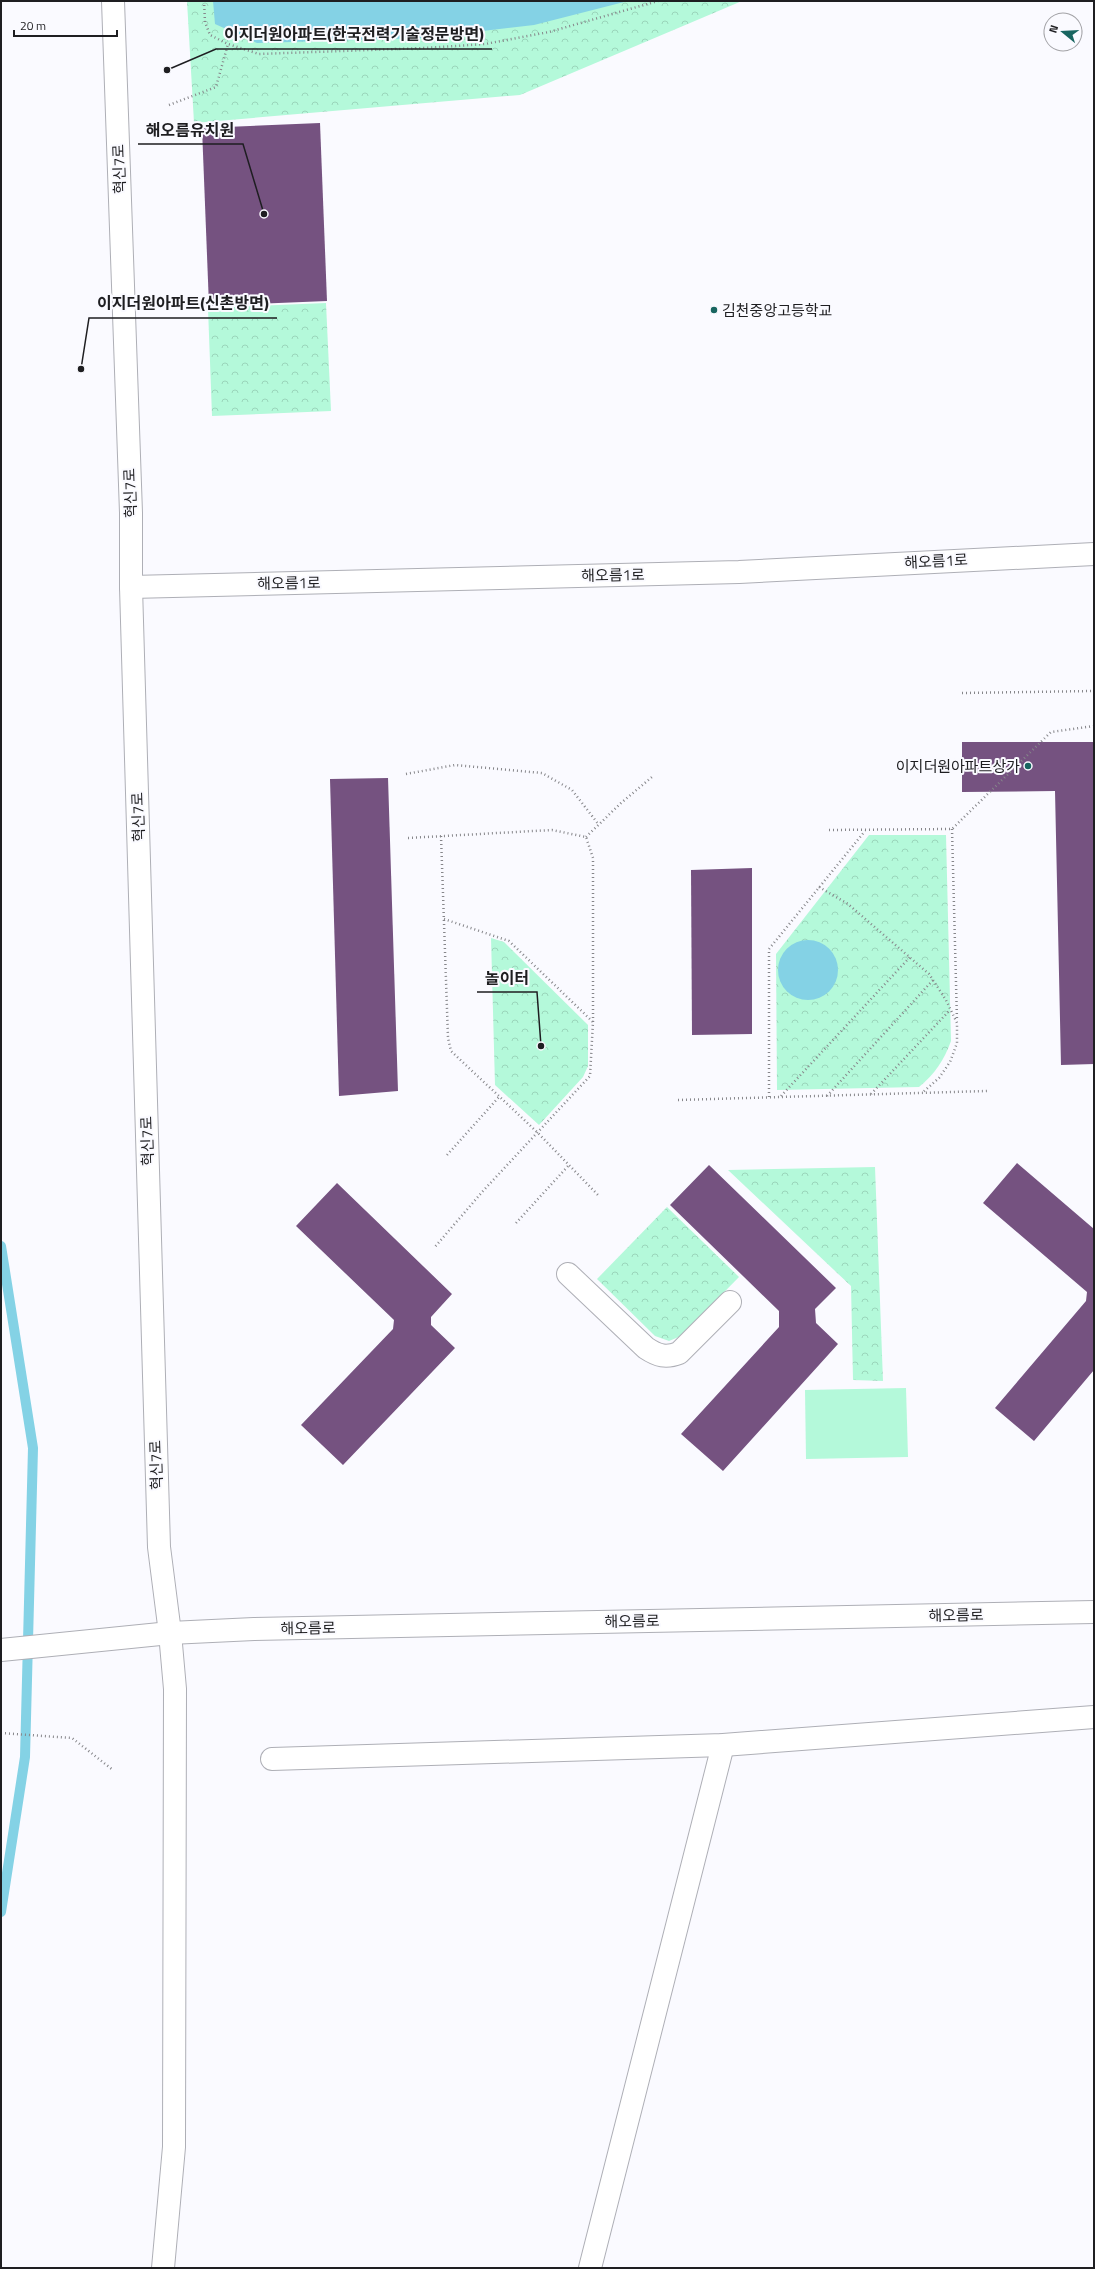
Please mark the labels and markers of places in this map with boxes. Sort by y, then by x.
callout: 이지더원아파트(한국전력기술정문방면) [216,21,492,49]
callout: 해오름유치원 [138,116,243,144]
callout: 이지더원아파트(신촌방면) [89,290,277,318]
place label: 김천중앙고등학교 [722,299,832,322]
marker: 김천중앙고등학교 [709,305,719,315]
place label: 이지더원아파트상가 [896,755,1020,778]
marker: 이지더원아파트상가 [1023,761,1033,771]
callout: 놀이터 [477,964,537,992]

